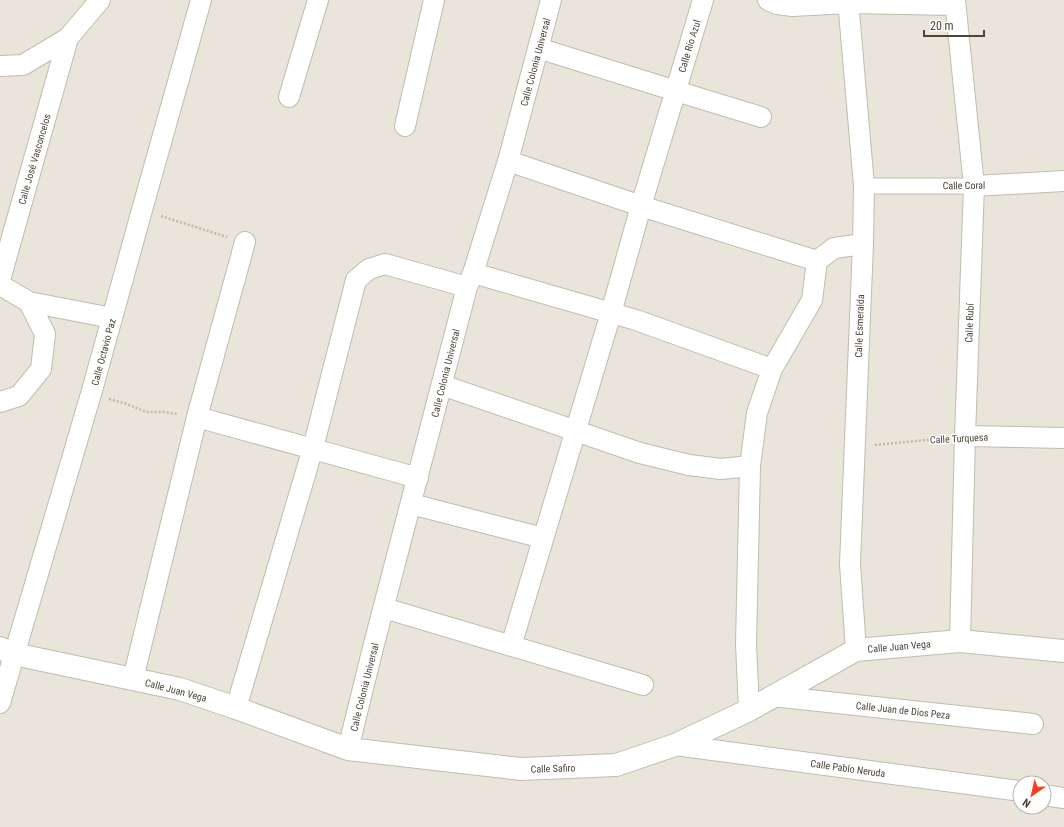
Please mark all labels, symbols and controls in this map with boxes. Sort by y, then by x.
scale bar [924,12,984,38]
street label: Calle Colonia Universal [518,17,553,107]
street label: Calle Río Azul [676,19,703,74]
text: 20 m [930,19,954,33]
street label: Calle José Vasconcelos [16,112,53,206]
street label: Calle Coral [943,180,985,191]
street label: Calle Esmeralda [853,294,866,358]
street label: Calle Rubí [963,302,976,343]
street label: Calle Octavio Paz [89,317,118,387]
street label: Calle Colonia Universal [429,328,462,418]
street label: Calle Turquesa [930,431,989,446]
street label: Calle Juan Vega [867,638,931,655]
street label: Calle Colonia Universal [348,642,381,732]
street label: Calle Juan Vega [144,677,208,704]
street label: Calle Juan de Dios Peza [855,700,951,721]
street label: Calle Pablo Neruda [810,758,886,779]
street label: Calle Safiro [530,762,576,775]
north arrow [1012,775,1052,815]
text: N [1020,795,1033,810]

